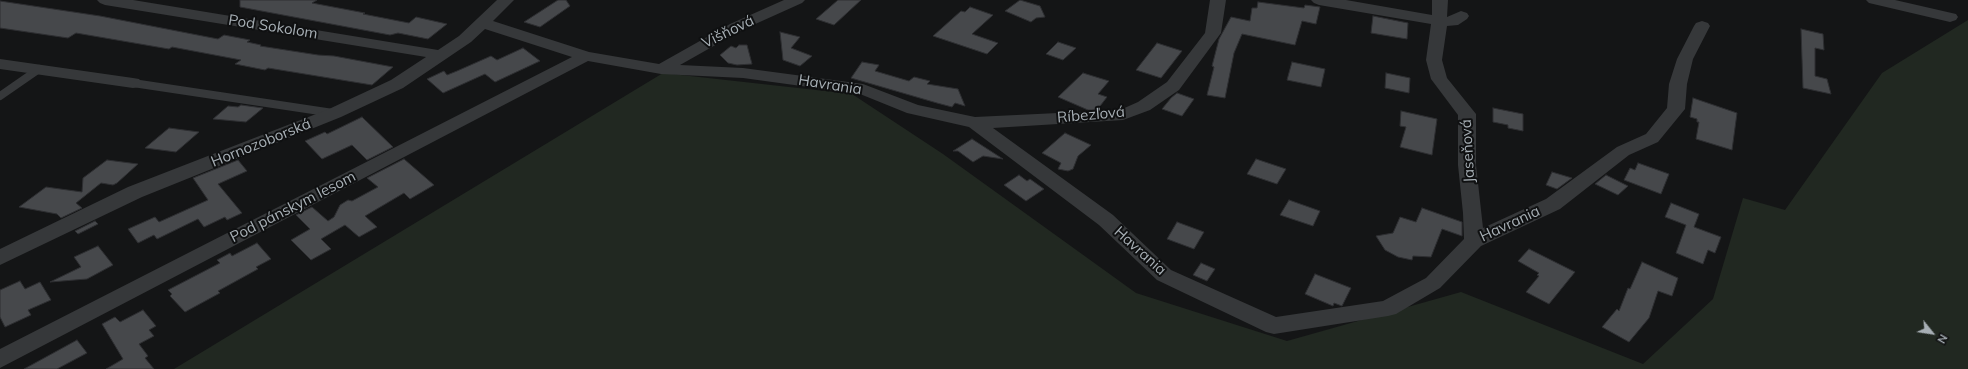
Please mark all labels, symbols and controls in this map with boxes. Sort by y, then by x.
street label: Pod Sokolom [227,11,319,43]
street label: Višňová [699,12,757,52]
street label: Havrania [797,71,863,99]
street label: Ríbezľová [1056,103,1126,127]
street label: Hornozoborská [208,115,314,171]
street label: Jaseňová [1457,119,1479,183]
street label: Pod pánskym lesom [227,168,359,246]
street label: Havrania [1477,202,1543,246]
street label: Havrania [1110,223,1170,279]
north arrow [1912,313,1952,353]
text: N [1934,332,1951,346]

